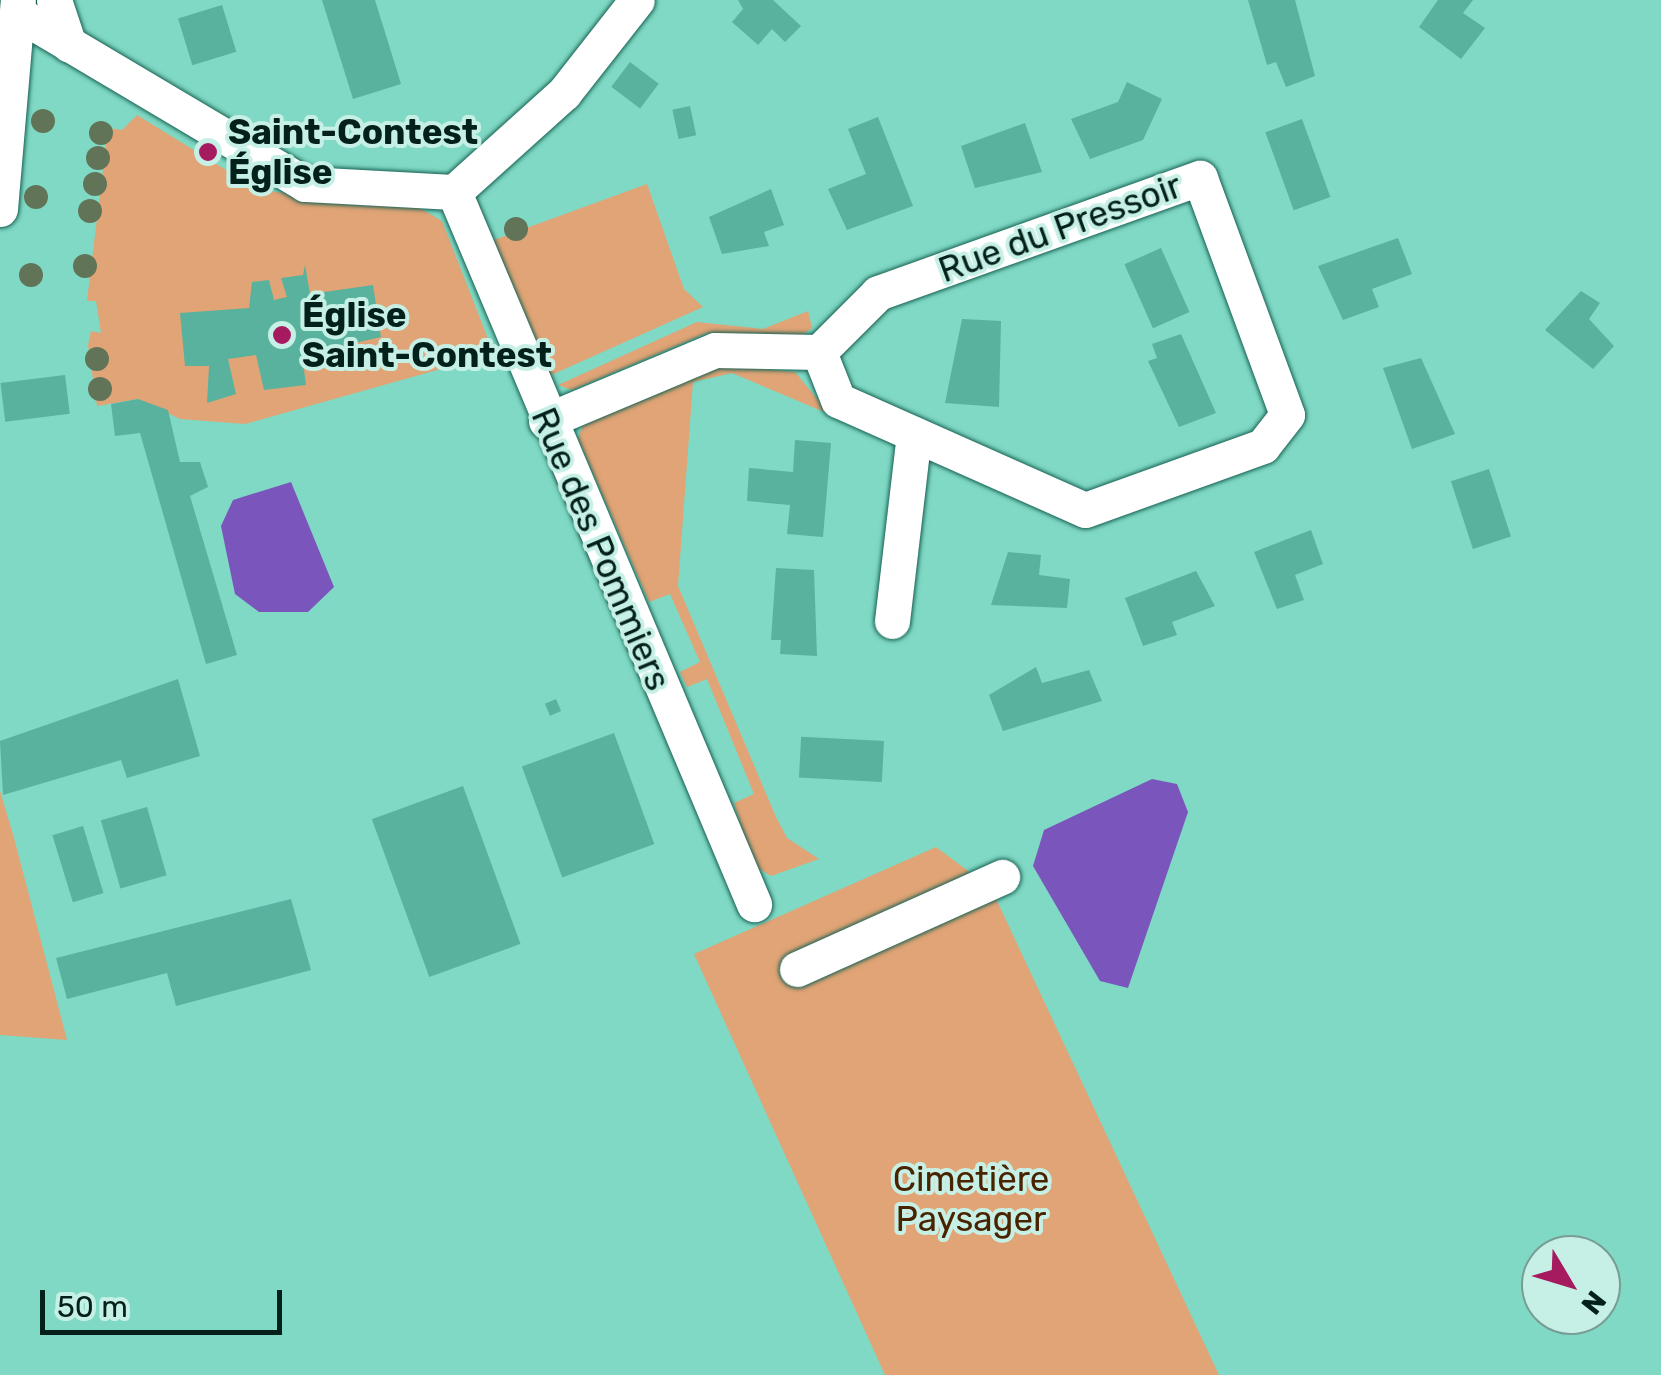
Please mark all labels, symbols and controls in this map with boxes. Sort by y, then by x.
place label: Saint-Contest Église [228,111,478,193]
marker: Saint-Contest Église [197,141,219,163]
street label: Rue du Pressoir [933,165,1187,291]
place label: Église Saint-Contest [302,294,552,376]
marker: Église Saint-Contest [271,324,293,346]
street label: Rue des Pommiers [523,401,679,697]
park label: Cimetière Paysager [893,1158,1049,1240]
north arrow [1521,1235,1621,1335]
scale bar [45,1270,288,1332]
text: N [1574,1284,1613,1321]
text: 50 m [57,1289,128,1325]

